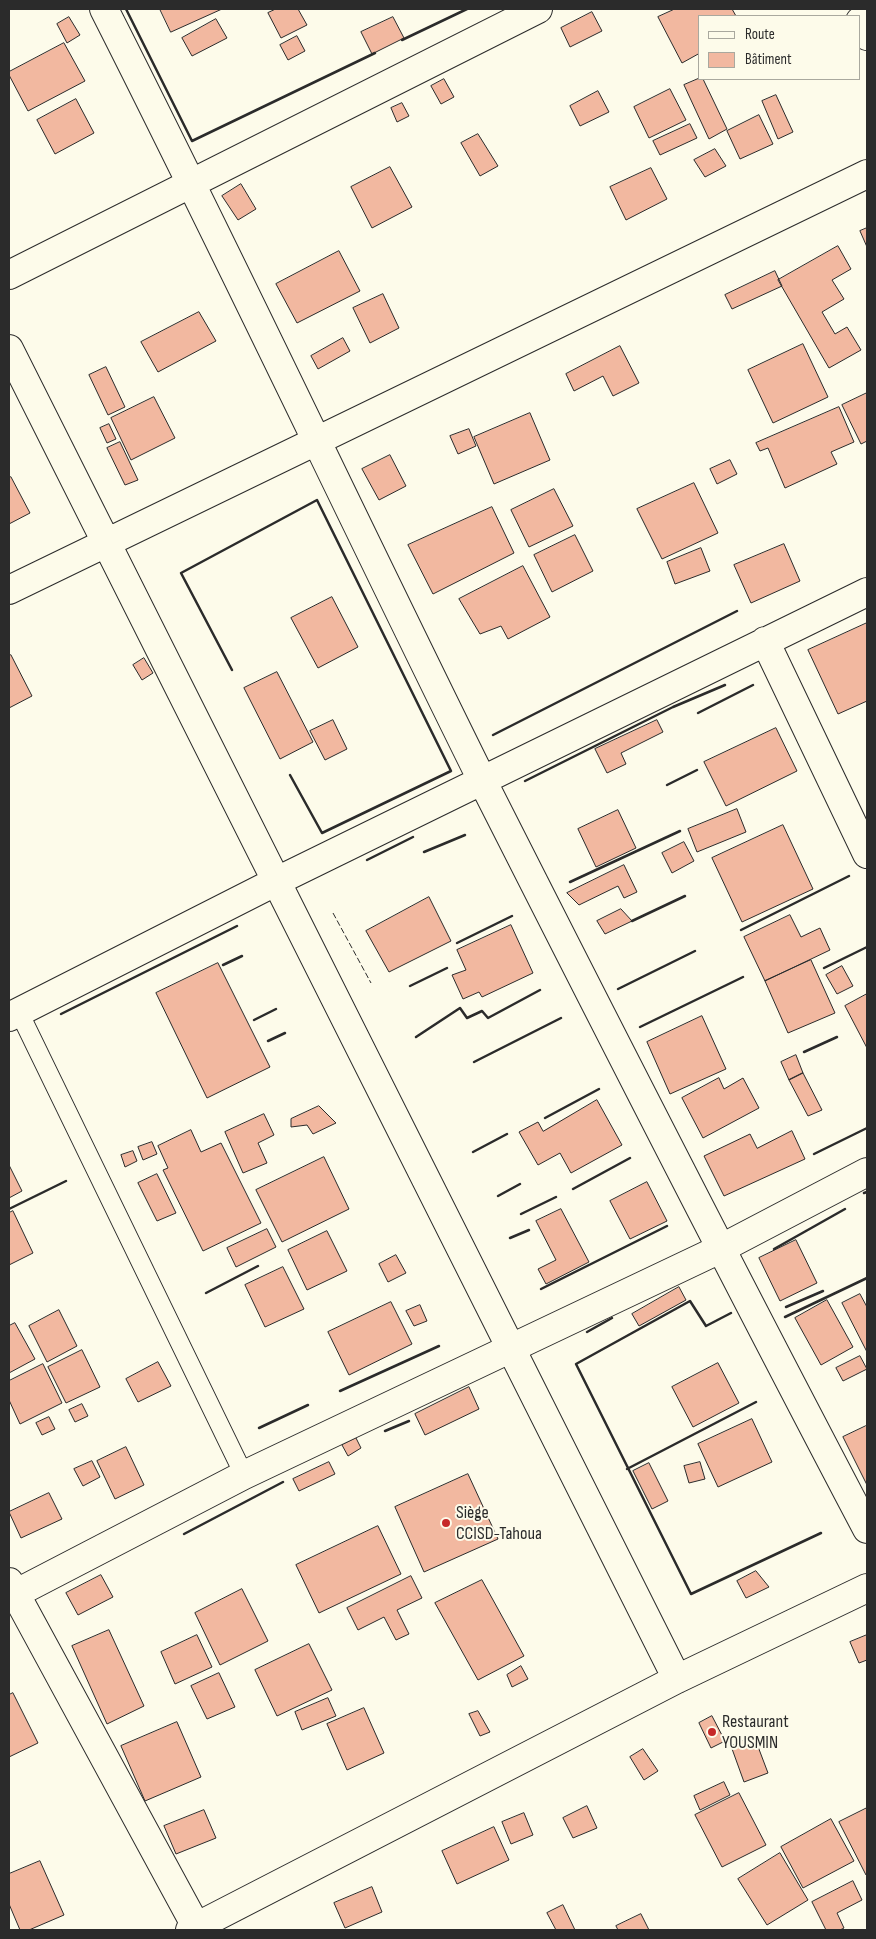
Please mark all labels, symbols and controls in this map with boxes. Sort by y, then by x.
legend [698,15,861,80]
text: Route [745,25,775,44]
text: Bâtiment [745,50,792,69]
place label: Siège CCISD-Tahoua [456,1502,542,1545]
marker: Siège CCISD-Tahoua [440,1517,452,1529]
place label: Restaurant YOUSMIN [722,1711,789,1754]
marker: Restaurant YOUSMIN [706,1726,718,1738]

